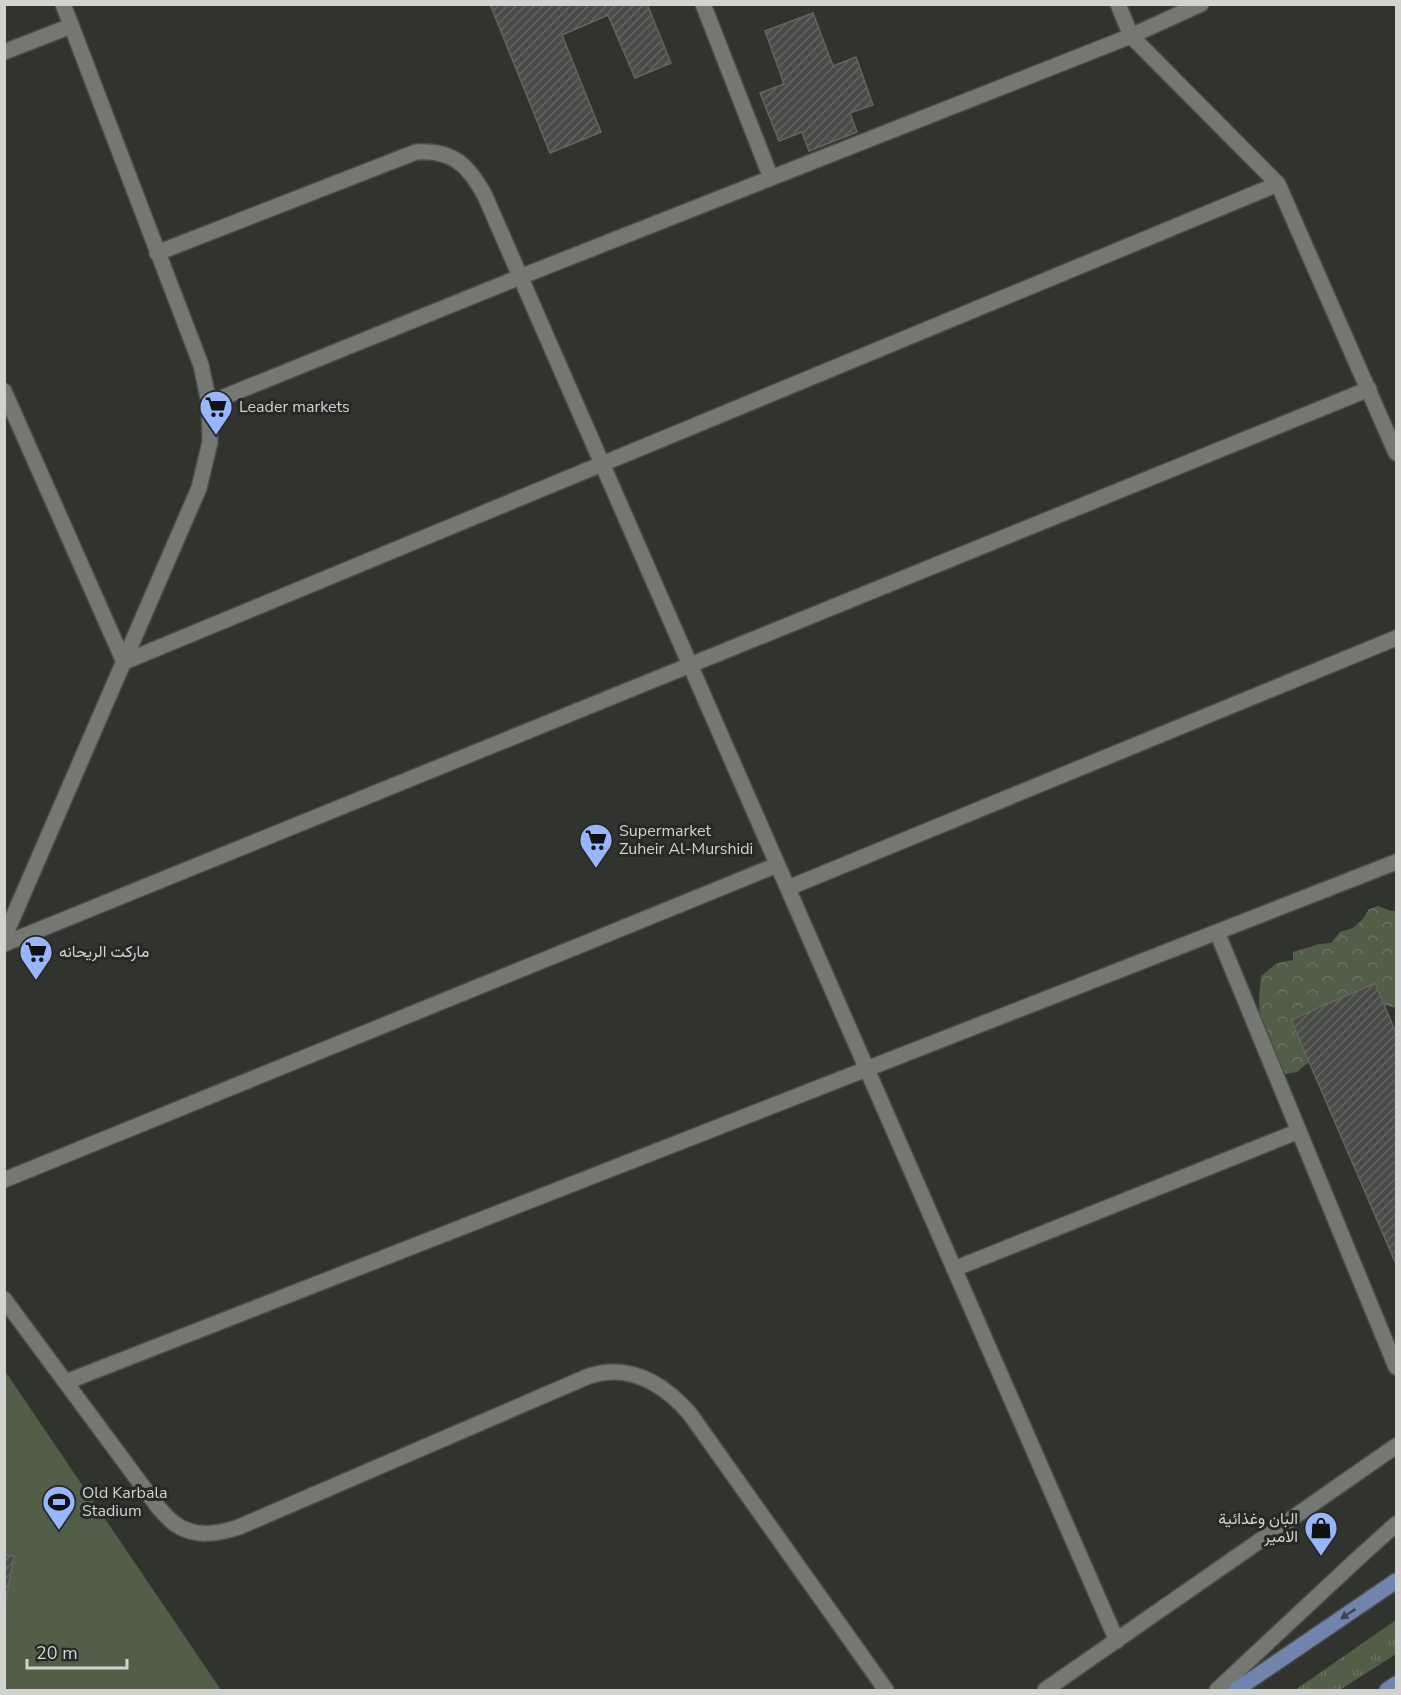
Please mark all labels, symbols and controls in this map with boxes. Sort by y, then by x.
supermarket icon: Leader markets [198,389,234,436]
place label: Leader markets [239,396,350,418]
place label: Supermarket Zuheir Al-Murshidi [619,820,753,860]
supermarket icon: Supermarket Zuheir Al-Murshidi [578,822,614,869]
supermarket icon: ماركت الريحانه [18,934,54,981]
place label: ماركت الريحانه [59,941,149,963]
place label: Old Karbala Stadium [82,1482,168,1522]
sports icon: Old Karbala Stadium [41,1484,77,1531]
place label: البان وغذائية الامير [1218,1508,1298,1548]
shop icon: البان وغذائية الامير [1303,1510,1339,1557]
one-way arrow [1340,1608,1356,1619]
scale bar [27,1632,128,1670]
text: 20 m [36,1641,78,1665]

